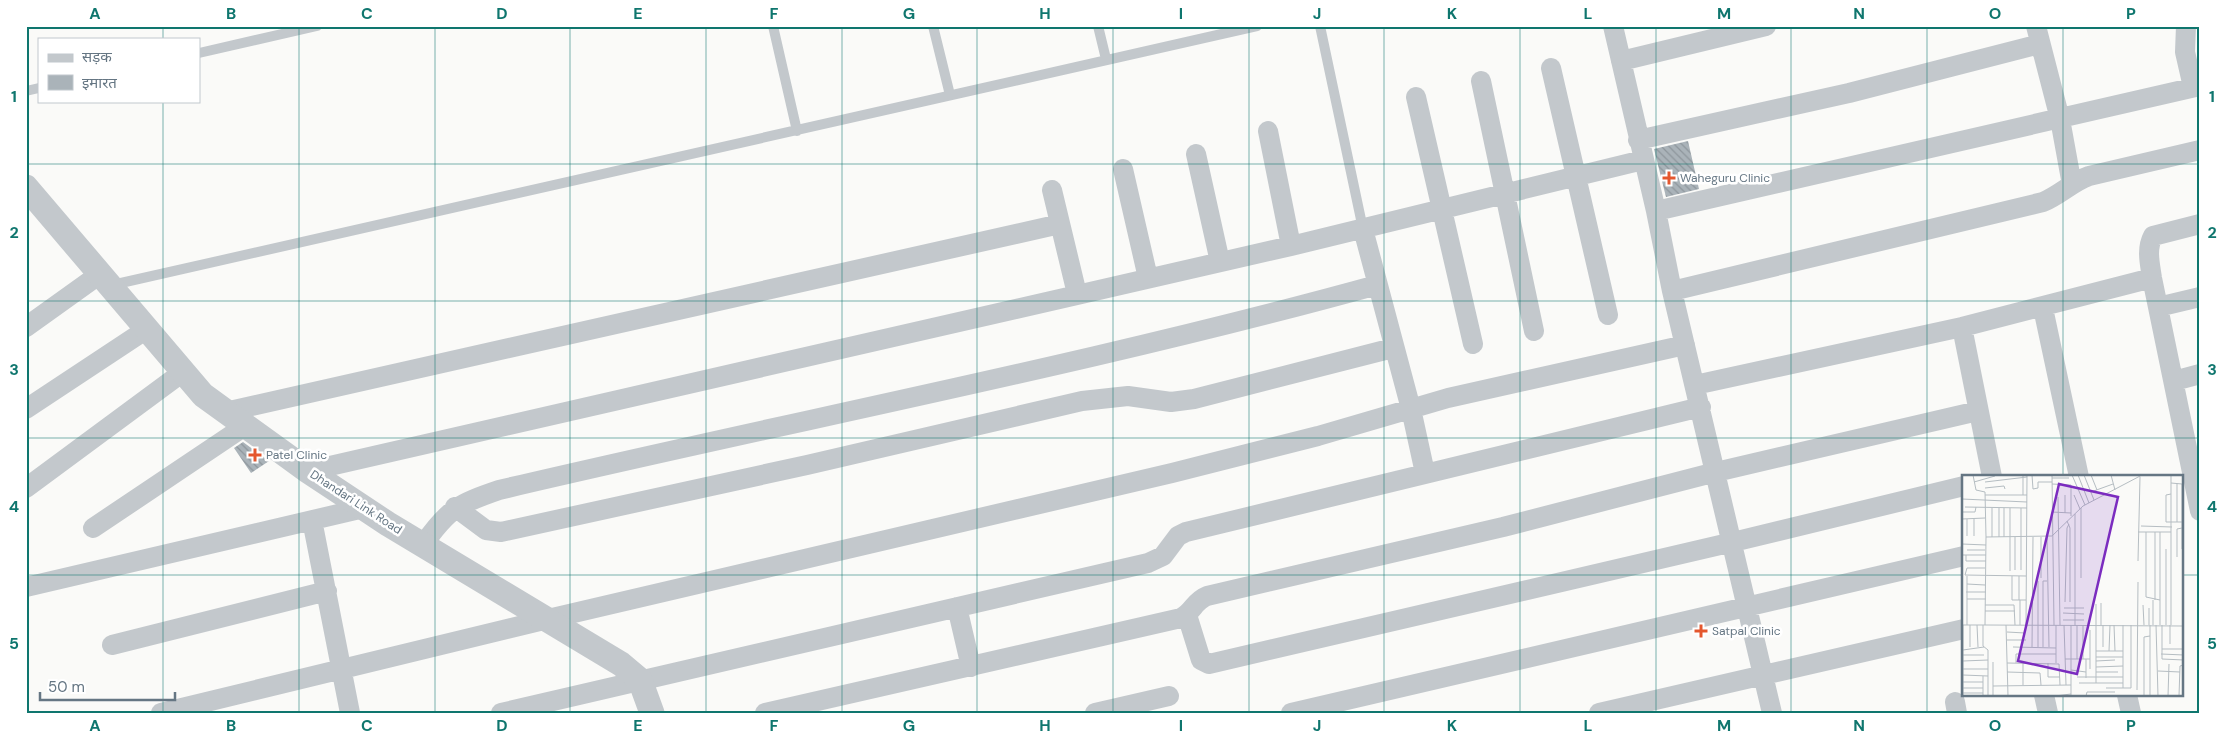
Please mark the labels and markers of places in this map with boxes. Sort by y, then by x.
place label: Waheguru Clinic [1680,170,1770,186]
marker: Waheguru Clinic [1662,171,1676,185]
place label: Patel Clinic [266,447,327,463]
marker: Patel Clinic [248,448,262,462]
place label: Satpal Clinic [1712,623,1781,639]
marker: Satpal Clinic [1694,624,1708,638]

